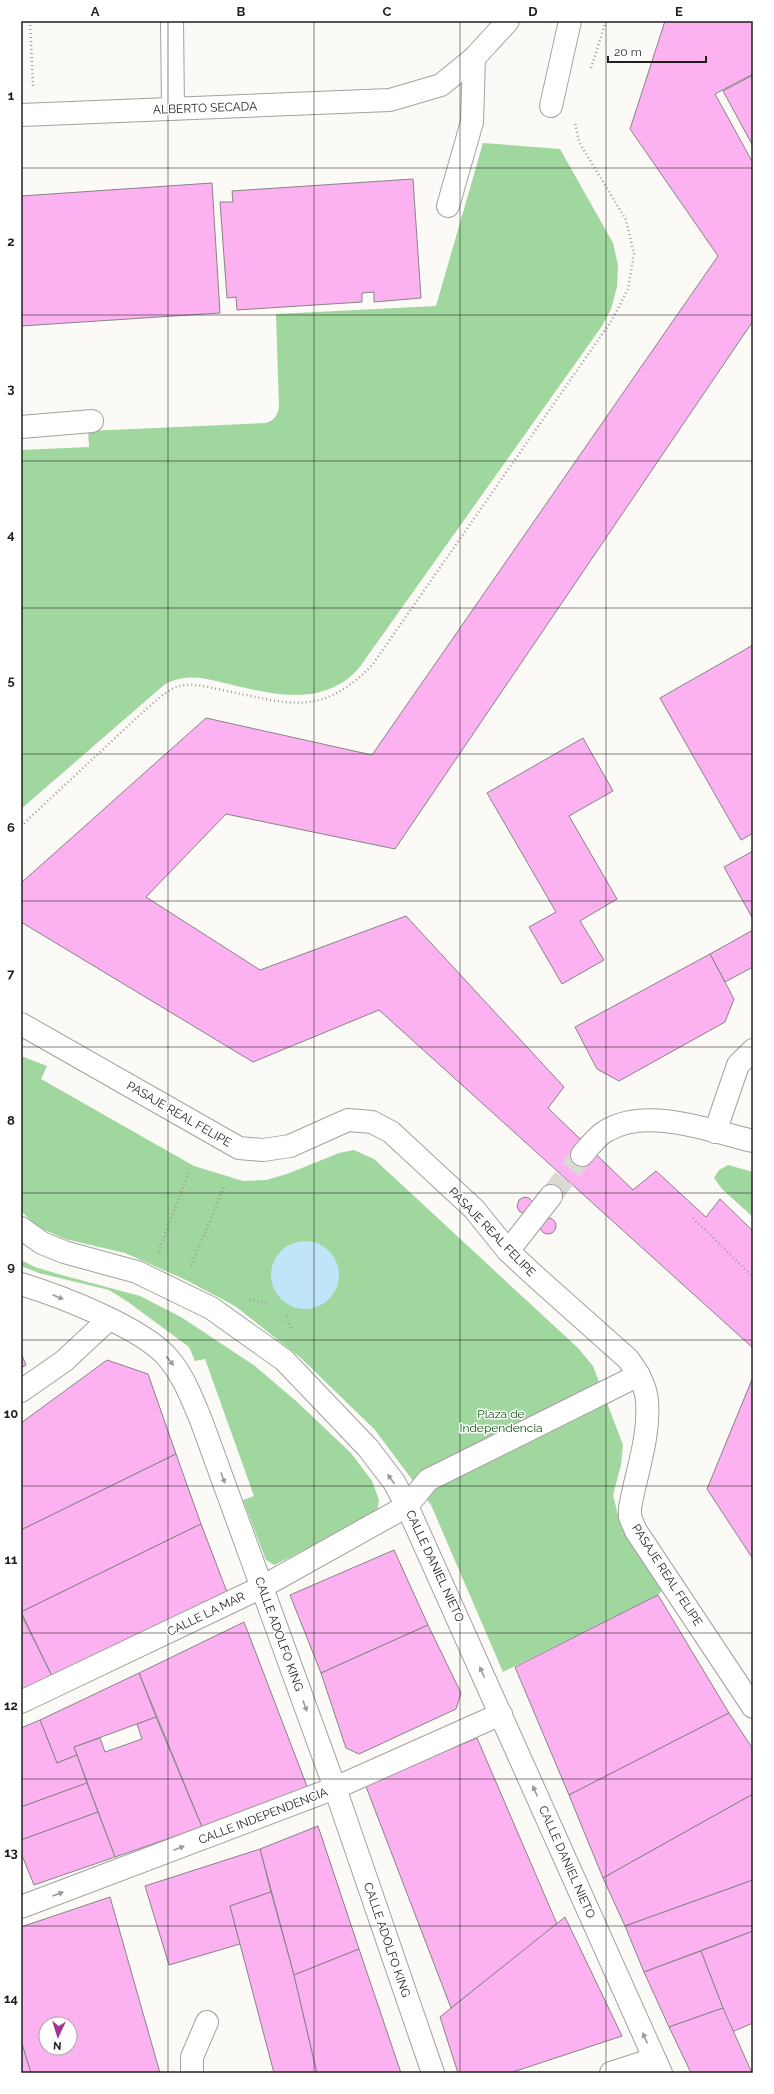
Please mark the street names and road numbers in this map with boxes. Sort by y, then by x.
street label: ALBERTO SECADA [153,99,257,117]
street label: PASAJE REAL FELIPE [124,1078,234,1150]
street label: PASAJE REAL FELIPE [446,1185,538,1279]
street label: CALLE DANIEL NIETO [403,1508,467,1624]
street label: PASAJE REAL FELIPE [629,1522,705,1628]
street label: CALLE ADOLFO KING [252,1575,306,1693]
street label: CALLE LA MAR [165,1589,247,1639]
street label: CALLE INDEPENDENCIA [196,1785,330,1847]
street label: CALLE DANIEL NIETO [536,1804,598,1920]
street label: CALLE ADOLFO KING [361,1881,413,1999]

